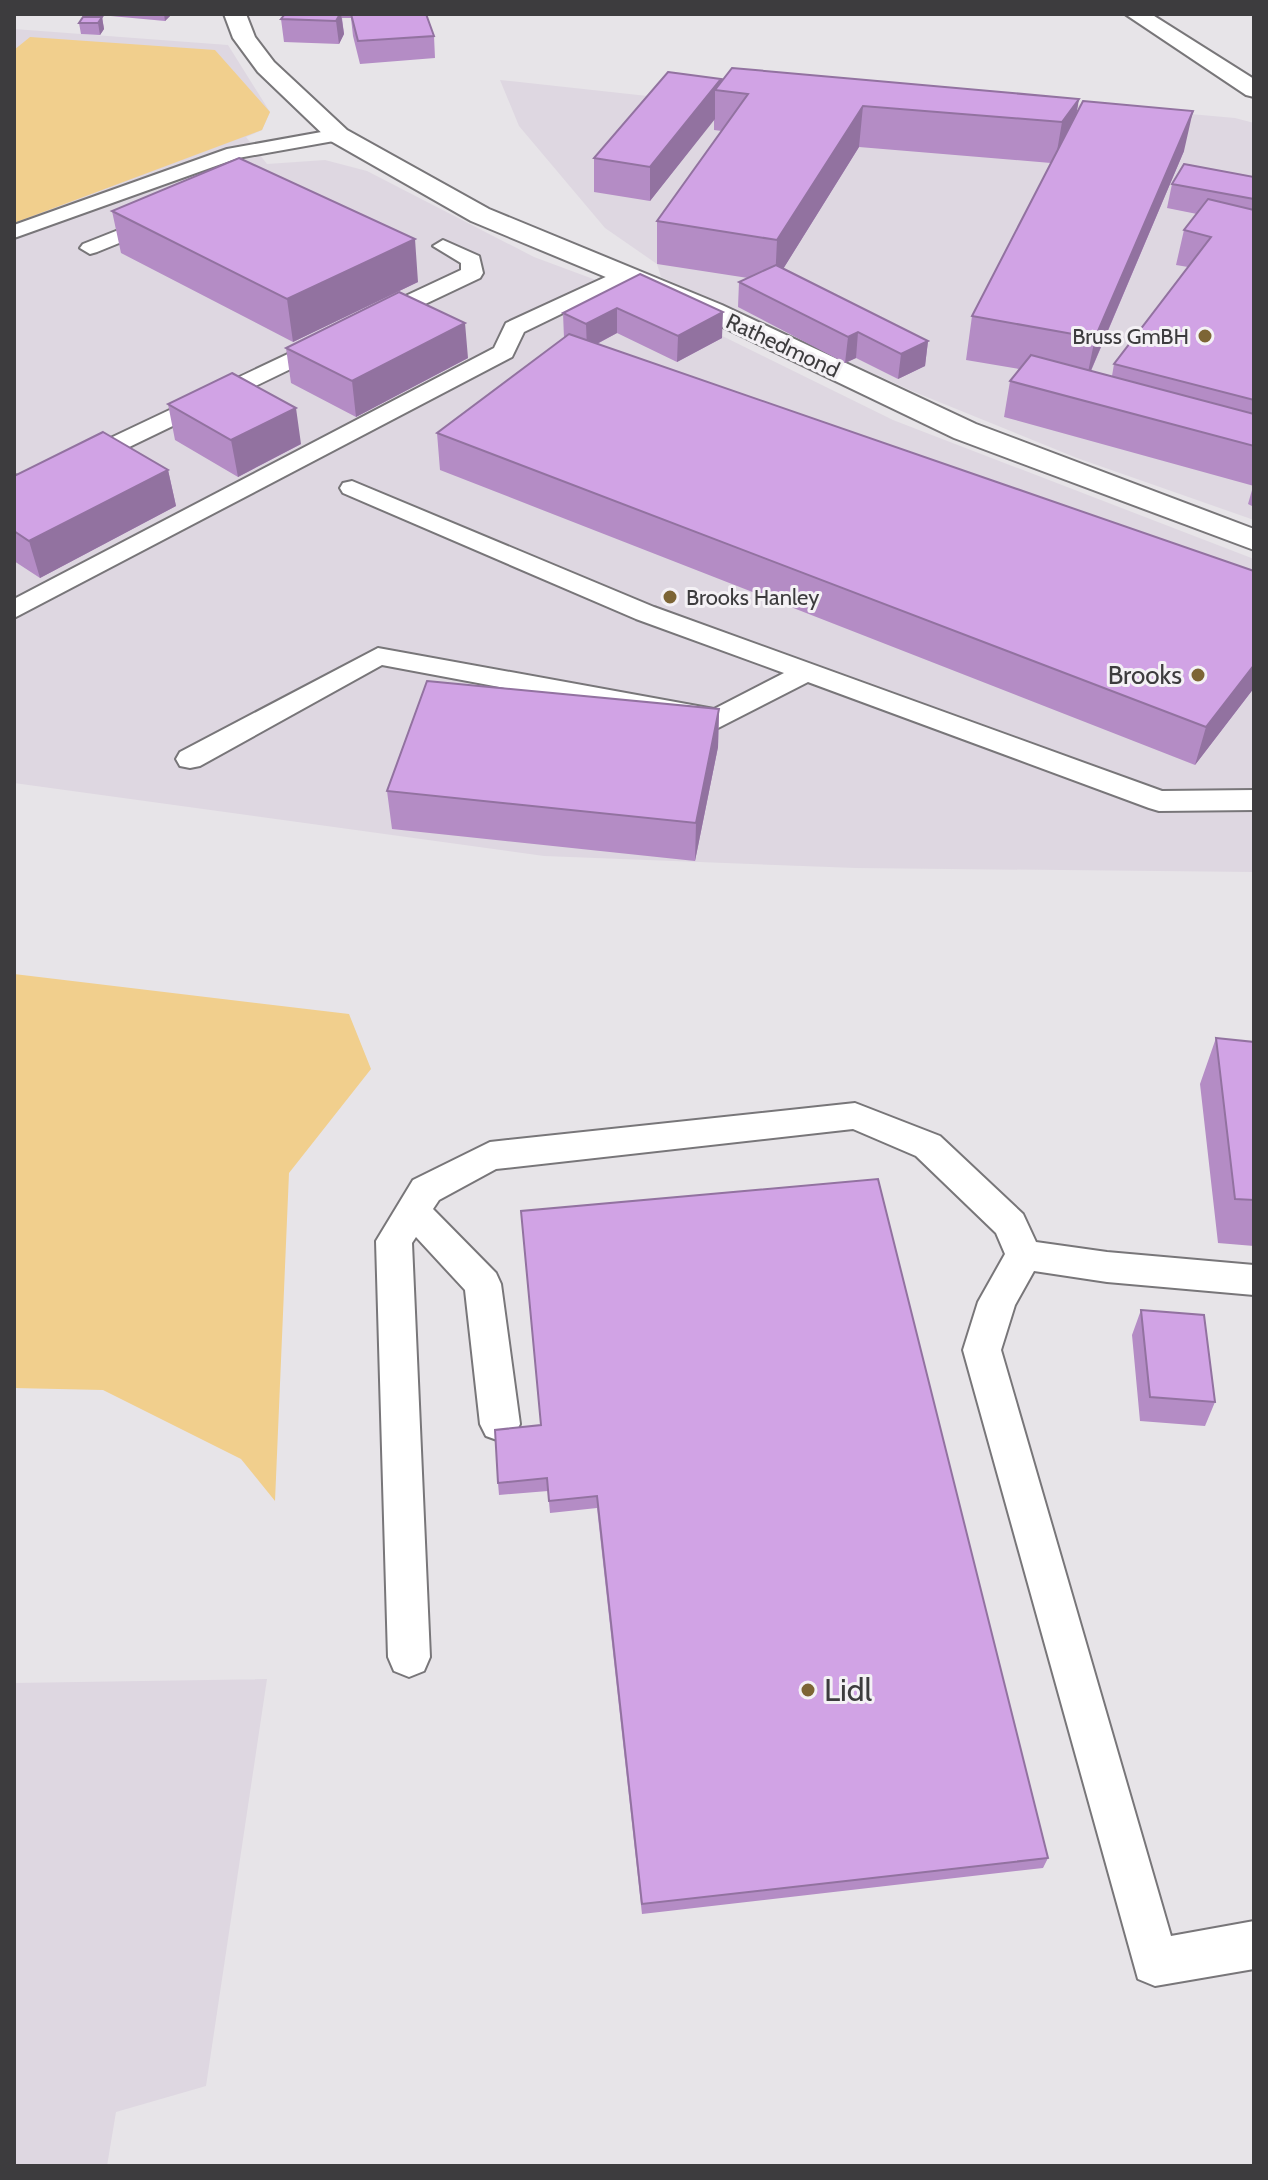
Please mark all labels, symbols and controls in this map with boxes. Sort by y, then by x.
street label: Rathedmond [722,307,844,384]
place label: Bruss GmBH [1072,323,1189,350]
marker: Bruss GmBH [1196,327,1214,345]
place label: Brooks Hanley [686,584,819,611]
marker: Brooks Hanley [661,588,679,606]
place label: Brooks [1108,659,1182,691]
marker: Brooks [1189,666,1207,684]
place label: Lidl [824,1670,873,1709]
marker: Lidl [799,1681,817,1699]

